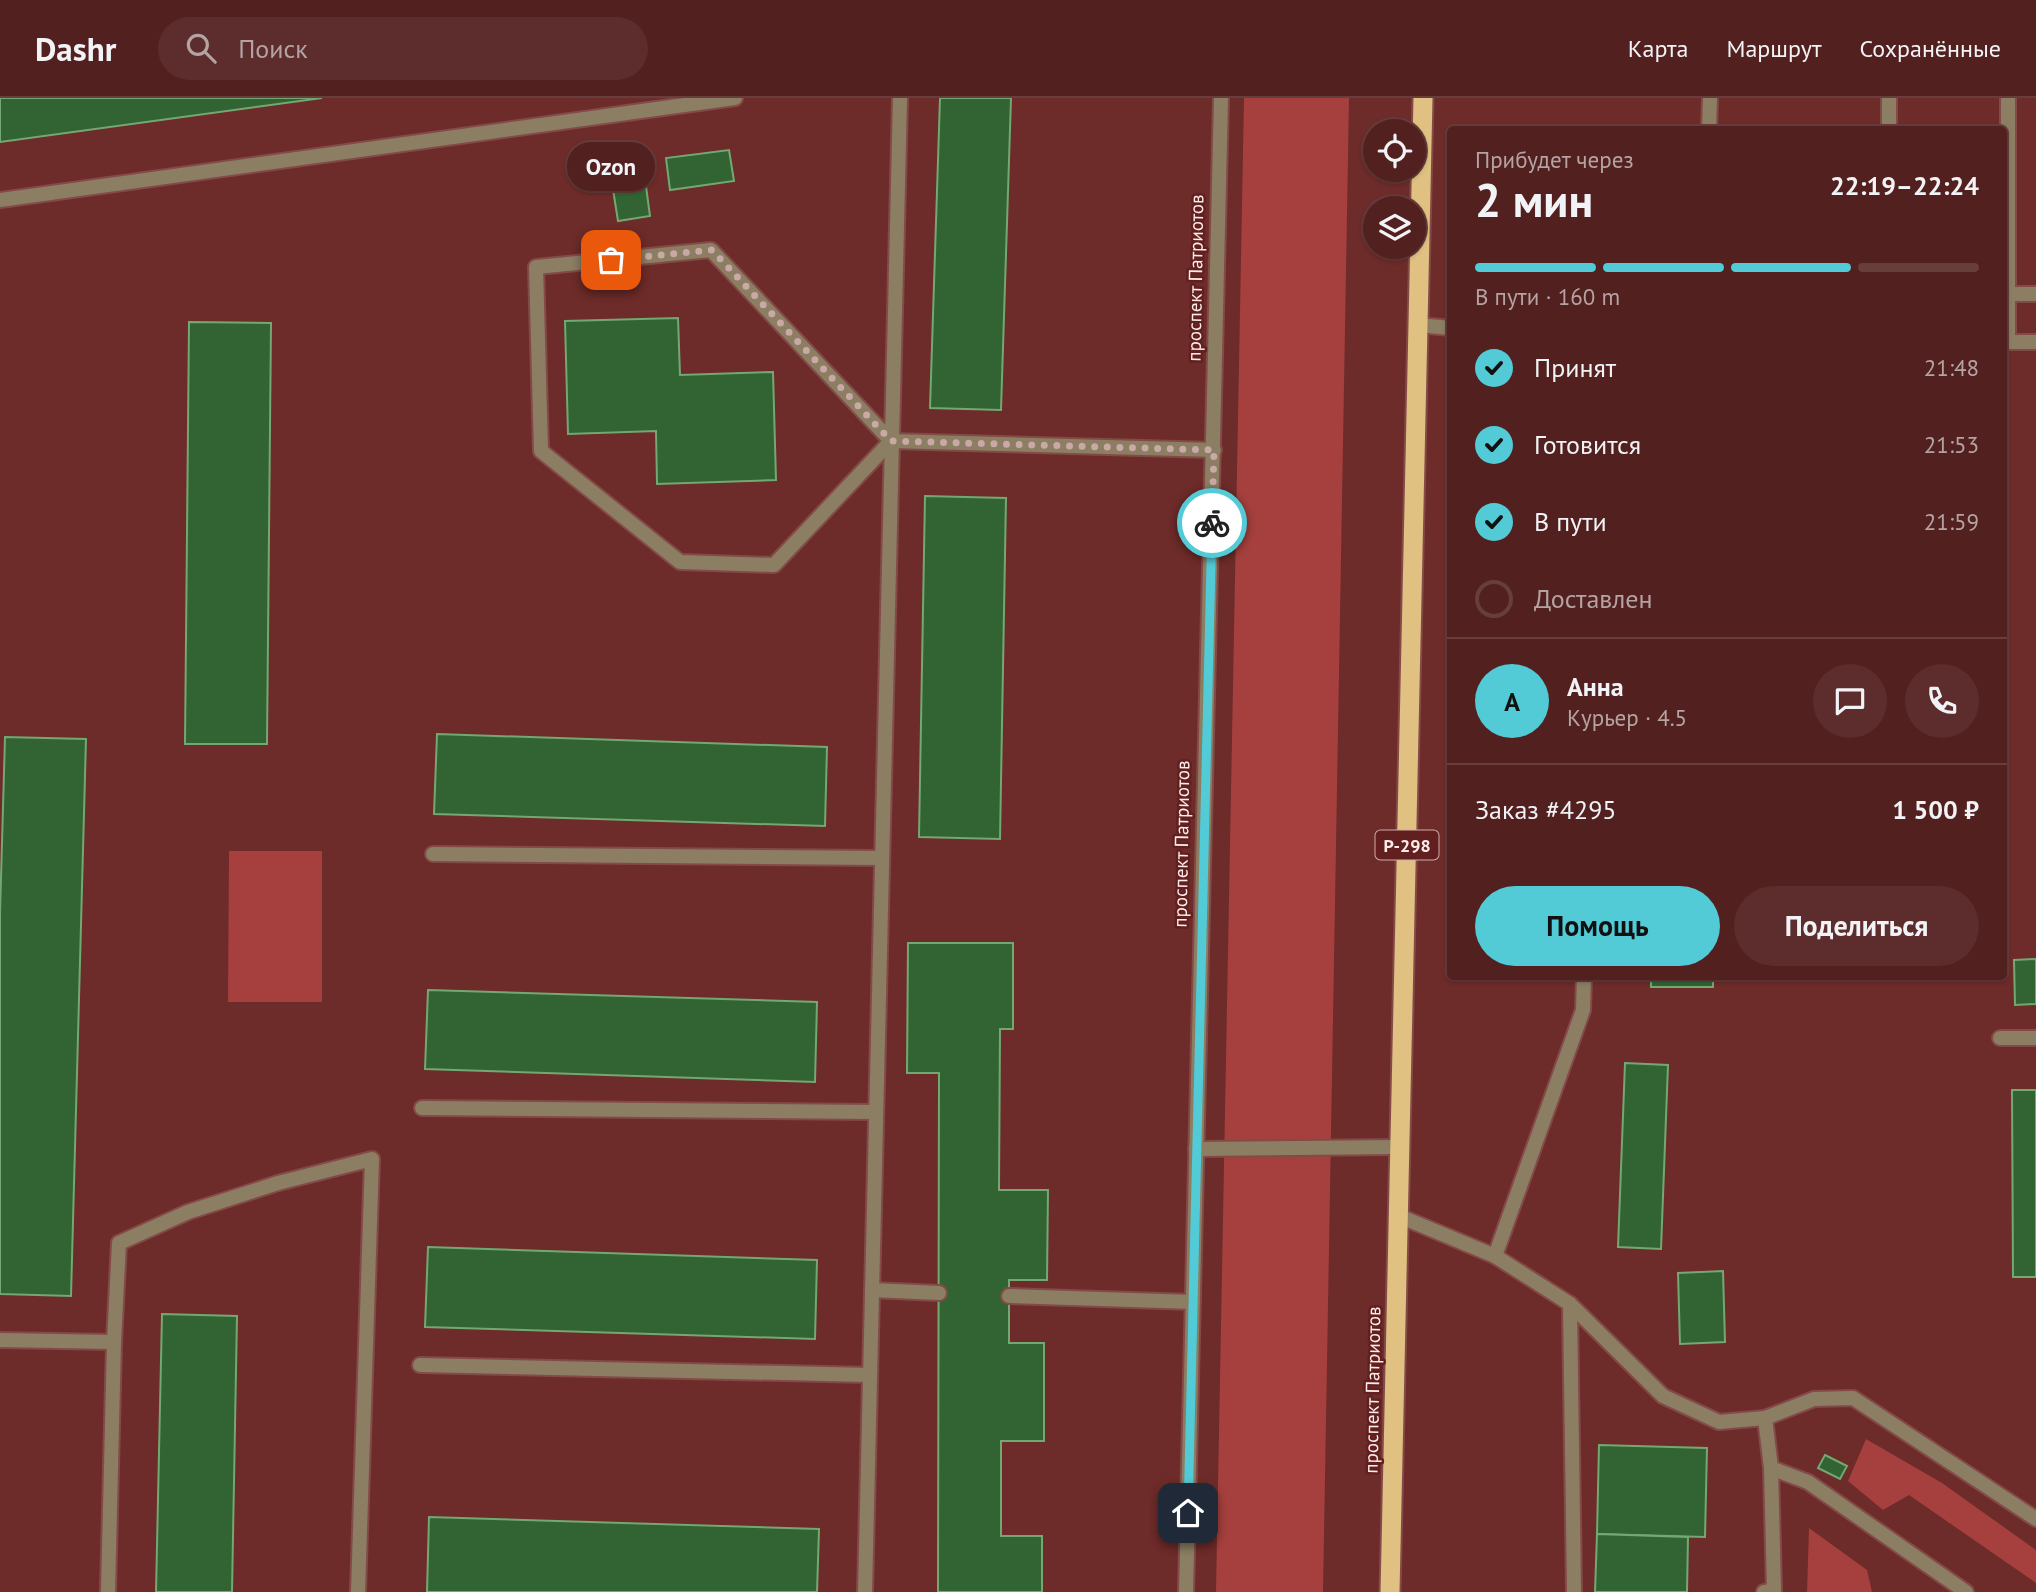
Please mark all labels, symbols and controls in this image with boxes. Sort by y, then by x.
search box [158,17,648,80]
text: Dashr [35,27,116,70]
icon: search [182,29,220,67]
text: Поиск [238,32,308,65]
text: Карта [1628,33,1688,64]
text: Маршрут [1726,33,1821,64]
text: Сохранённые [1859,33,2001,64]
map controls [1363,119,1426,259]
button: locate [1363,119,1426,182]
callout: Ozon [567,141,655,190]
text: Прибудет через [1475,145,1634,174]
text: Ozon [586,152,636,181]
text: 22:19–22:24 [1830,169,1979,202]
text: 2 мин [1475,170,1593,230]
street label: проспект Патриотов [1182,194,1208,362]
button: layers [1363,196,1426,259]
pin [581,230,641,290]
icon: bag [592,241,630,279]
text: В пути · 160 m [1475,282,1620,311]
icon: check [1475,349,1513,387]
text: Принят [1534,351,1616,384]
text: 21:48 [1924,353,1979,382]
icon: check [1475,426,1513,464]
text: Готовится [1534,428,1641,461]
text: 21:53 [1924,430,1979,459]
courier [1177,488,1247,558]
icon: check [1475,503,1513,541]
icon: bike [1193,504,1231,542]
text: В пути [1534,505,1607,538]
text: 21:59 [1924,507,1979,536]
text: Доставлен [1534,582,1653,615]
button: chat [1813,664,1887,738]
button: phone [1905,664,1979,738]
text: Анна [1567,670,1624,703]
text: А [1504,685,1520,718]
text: Курьер · 4.5 [1567,703,1687,732]
street label: проспект Патриотов [1168,760,1194,928]
text: Заказ #4295 [1475,793,1617,826]
text: 1 500 ₽ [1892,793,1979,826]
road number: Р-298 [1376,830,1438,860]
button: Помощь [1475,886,1720,966]
button: Поделиться [1734,886,1979,966]
street label: проспект Патриотов [1359,1306,1385,1474]
pin [1158,1483,1218,1543]
icon: home [1169,1494,1207,1532]

